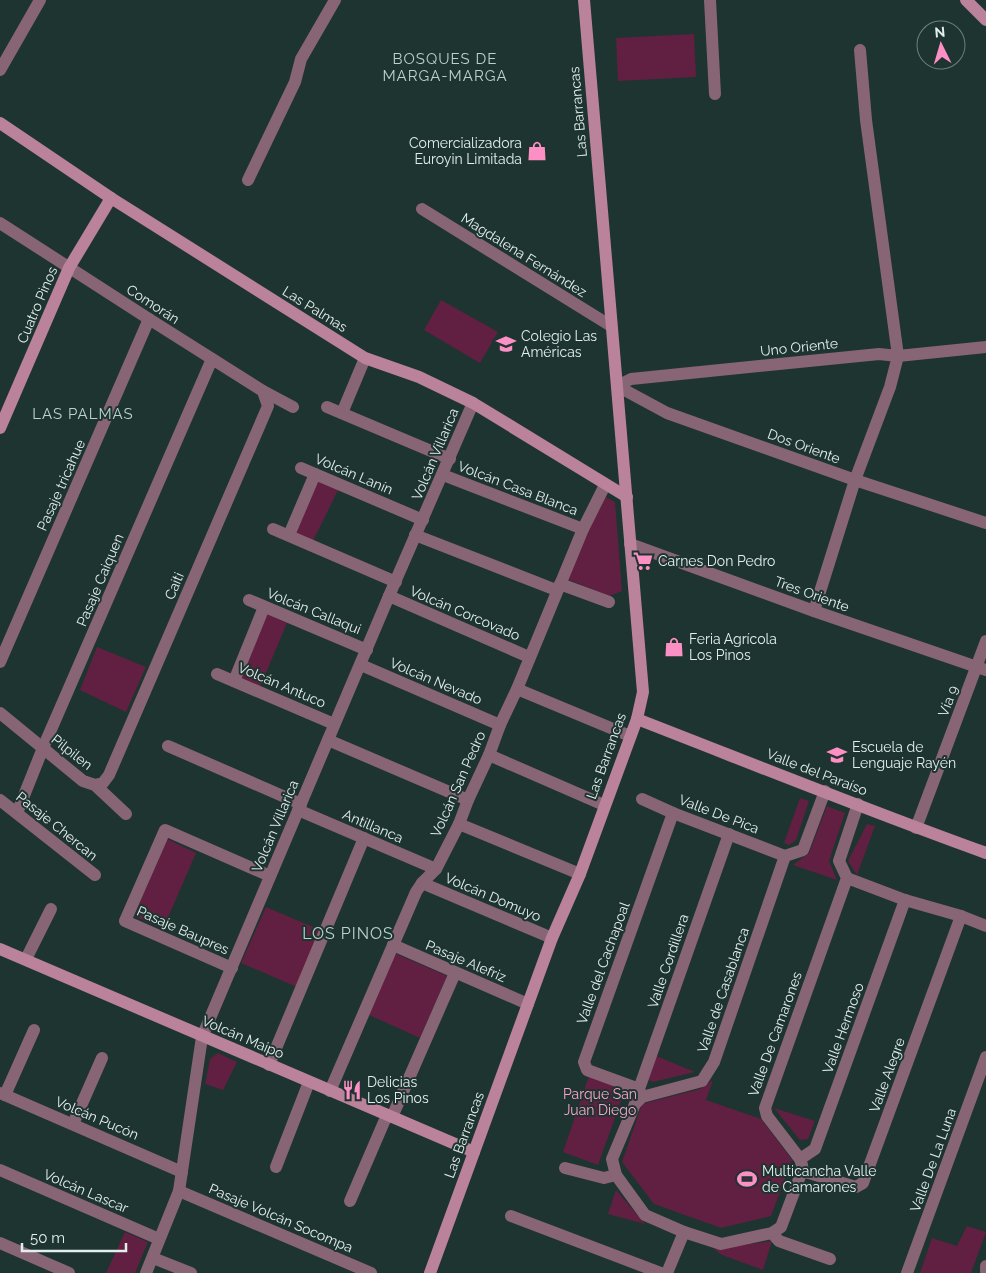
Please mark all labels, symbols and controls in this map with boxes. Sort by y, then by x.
north arrow [916,20,966,70]
text: N [934,24,946,40]
district label: BOSQUES DE MARGA-MARGA [382,50,508,85]
street label: Las Barrancas [566,66,590,158]
place label: Comercializadora Euroyin Limitada [409,135,522,167]
shop icon: Comercializadora Euroyin Limitada [526,140,548,162]
street label: Magdalena Fernández [458,210,590,300]
street label: Cuatro Pinos [14,264,60,346]
street label: Comorán [124,281,182,327]
street label: Las Palmas [280,283,351,335]
place label: Colegio Las Américas [521,328,597,360]
school or university icon: Colegio Las Américas [495,333,517,355]
street label: Uno Oriente [759,335,839,359]
district label: LAS PALMAS [32,405,134,423]
street label: Volcán Villarica [408,406,462,502]
street label: Dos Oriente [765,425,843,467]
street label: Pasaje tricahue [34,437,88,533]
street label: Volcán Lanín [313,450,395,498]
street label: Volcán Casa Blanca [456,458,580,518]
street label: Pasaje Caiquen [73,531,127,629]
supermarket icon: Carnes Don Pedro [632,550,654,572]
place label: Carnes Don Pedro [658,553,775,569]
street label: Caiti [161,570,187,602]
street label: Tres Oriente [773,573,851,615]
street label: Volcán Corcovado [408,583,522,643]
street label: Volcán Callaqui [265,585,363,637]
place label: Feria Agrícola Los Pinos [689,631,777,663]
shop icon: Feria Agrícola Los Pinos [663,636,685,658]
street label: Volcán Nevado [388,654,484,708]
street label: Volcán Antuco [236,659,328,711]
street label: Vía 9 [935,683,961,719]
street label: Las Barrancas [583,710,629,801]
street label: Volcán San Pedro [427,729,489,839]
street label: Pilpilen [48,731,96,773]
place label: Escuela de Lenguaje Rayén [852,739,956,771]
school or university icon: Escuela de Lenguaje Rayén [826,744,848,766]
street label: Valle del Paraíso [764,745,870,799]
street label: Volcán Villarica [248,778,302,874]
street label: Pasaje Chercan [13,788,101,864]
street label: Valle De Pica [677,791,761,837]
street label: Antillanca [340,806,406,846]
street label: Volcán Domuyo [442,870,544,924]
street label: Valle del Cachapoal [573,900,633,1026]
street label: Pasaje Baupres [134,903,232,958]
street label: Valle Cordillera [644,912,692,1010]
district label: LOS PINOS [302,924,394,943]
street label: Valle de Casablanca [694,925,752,1055]
street label: Pasaje Alefriz [423,937,509,985]
street label: Valle De Camarones [745,969,805,1099]
street label: Valle Hermoso [819,980,867,1076]
street label: Volcán Maipo [200,1013,286,1061]
street label: Valle Alegre [866,1035,908,1115]
place label: Delicias Los Pinos [367,1074,429,1106]
restaurant icon: Delicias Los Pinos [341,1079,363,1101]
park label: Parque San Juan Diego [563,1086,637,1118]
street label: Las Barrancas [441,1089,487,1180]
street label: Volcán Pucón [53,1093,141,1143]
street label: Valle De La Luna [907,1106,959,1214]
place label: Multicancha Valle de Camarones [762,1163,876,1195]
street label: Volcán Lascar [41,1166,131,1216]
sports icon: Multicancha Valle de Camarones [736,1168,758,1190]
street label: Pasaje Volcán Socompa [207,1180,355,1256]
scale bar [22,1220,126,1252]
text: 50 m [30,1229,65,1247]

